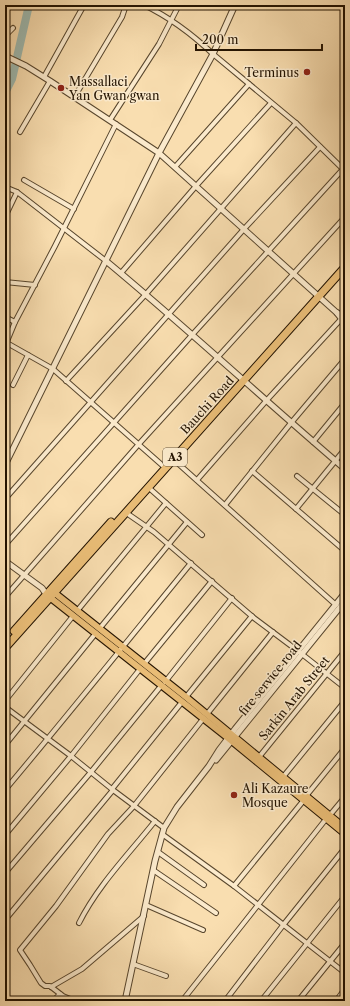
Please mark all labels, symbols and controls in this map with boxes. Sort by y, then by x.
scale bar [196,26,322,52]
text: 200 m [202,32,239,47]
place label: Terminus [244,65,299,80]
marker: Terminus [302,67,312,77]
place label: Massallaci Yan Gwan gwan [68,74,160,103]
marker: Massallaci Yan Gwan gwan [56,83,66,93]
street label: Bauchi Road [177,373,237,437]
road number: A3 [163,448,187,466]
street label: fire service road [235,637,305,718]
street label: Sarkin Arab Street [255,652,333,743]
place label: Ali Kazaure Mosque [241,781,309,810]
marker: Ali Kazaure Mosque [229,790,239,800]

